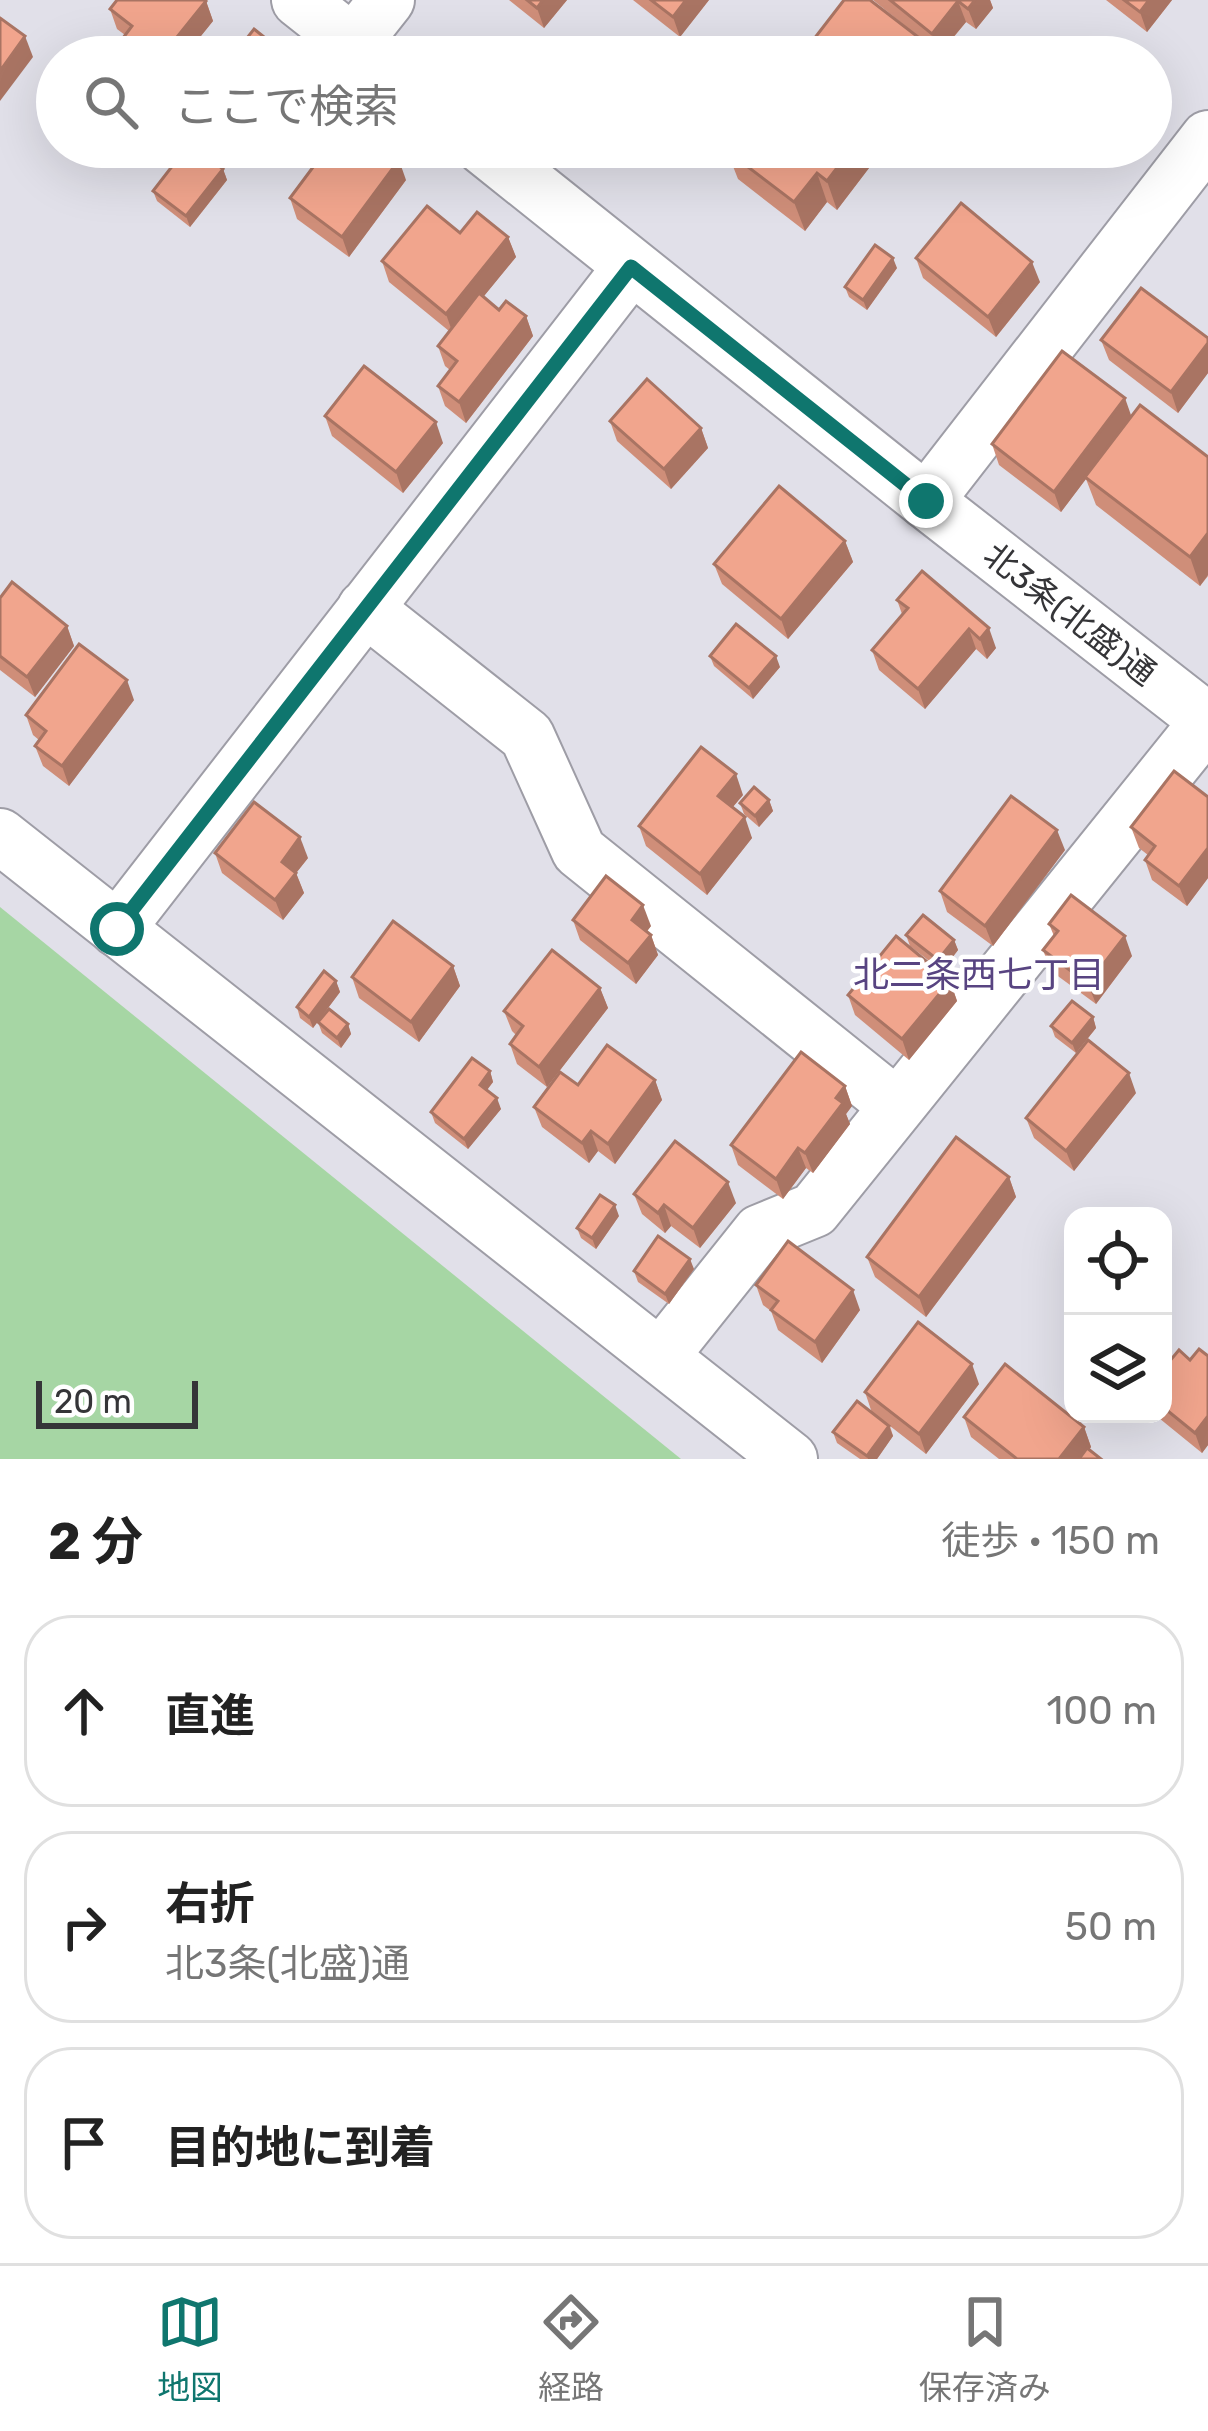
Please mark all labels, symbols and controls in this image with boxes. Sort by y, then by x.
search box [36,36,1172,168]
icon: search [78,69,144,135]
text: ここで検索 [174,80,399,133]
route end [899,474,953,528]
street label: 北3条(北盛)通 [976,535,1164,693]
route start [90,902,144,956]
district label: 北二条西七丁目 [853,953,1105,996]
map controls [1064,1207,1172,1423]
button: locate [1064,1207,1172,1315]
button: layers [1064,1315,1172,1423]
scale bar [36,1375,198,1428]
text: 20 m [54,1382,132,1421]
text: 2 分 [48,1511,143,1572]
text: 徒歩 · 150 m [941,1518,1160,1564]
icon: ahead [51,1678,117,1744]
text: 100 m [1047,1688,1157,1734]
text: 直進 [165,1689,255,1742]
text: 右折 [165,1877,255,1930]
icon: right [51,1894,117,1960]
text: 50 m [1065,1904,1157,1950]
text: 北3条(北盛)通 [165,1941,410,1987]
icon: arrive [51,2110,117,2176]
text: 目的地に到着 [165,2121,435,2174]
tab: 地図 [157,2289,223,2409]
tab: 経路 [538,2289,604,2409]
tab: 保存済み [919,2289,1051,2409]

